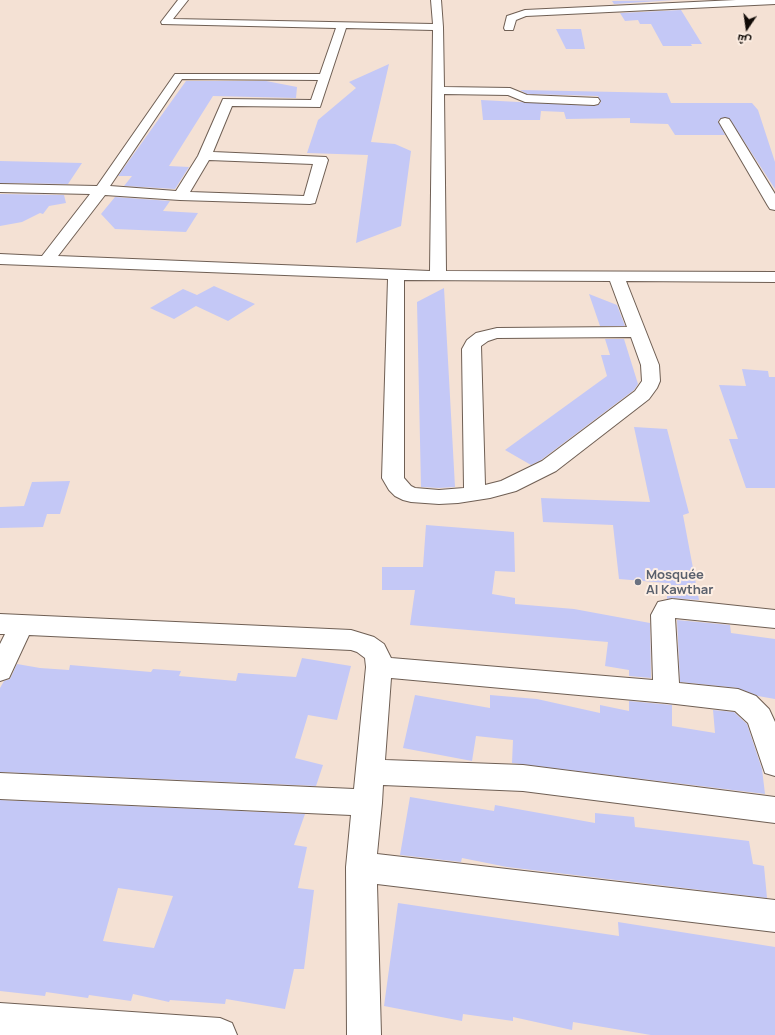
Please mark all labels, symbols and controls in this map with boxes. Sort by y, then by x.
north arrow [727,8,767,48]
text: ش [736,31,753,49]
place label: Mosquée Al Kawthar [646,567,713,598]
marker: Mosquée Al Kawthar [633,577,643,587]

